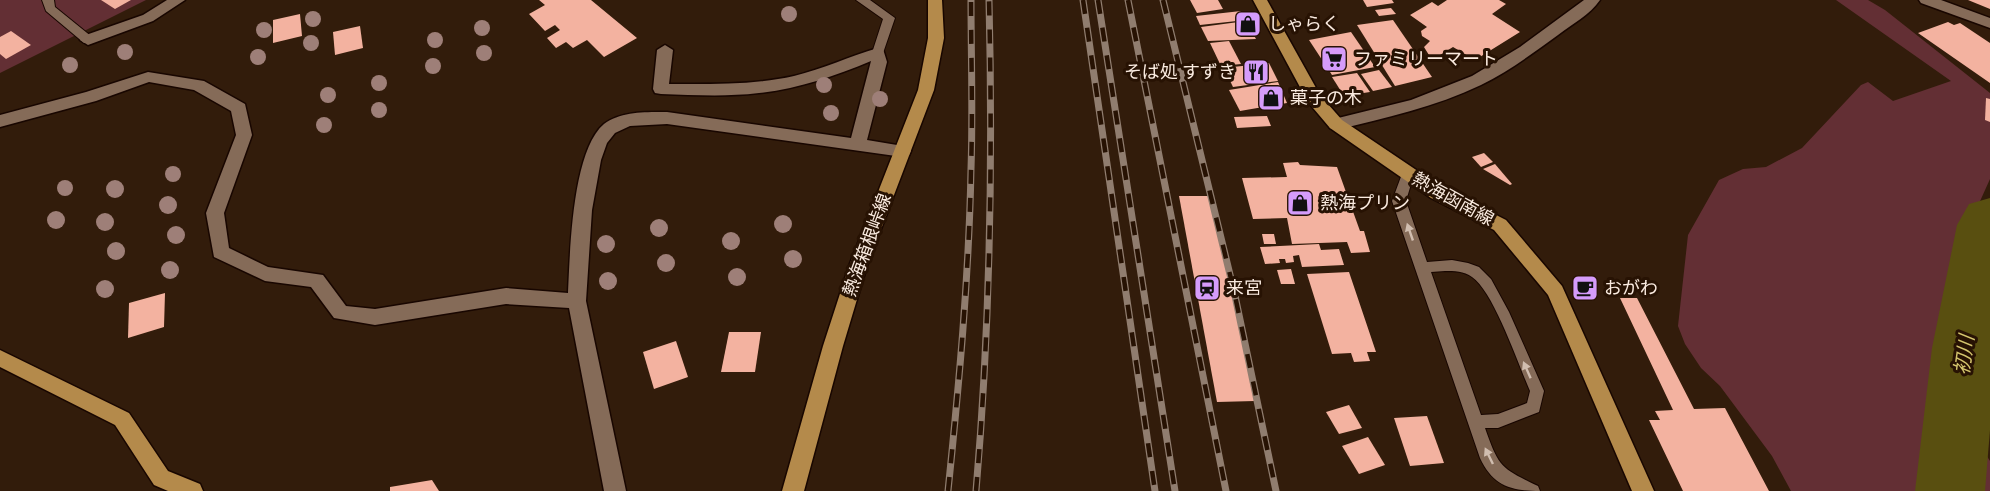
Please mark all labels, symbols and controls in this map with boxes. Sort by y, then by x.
shop icon: しゃらく [1233,9,1263,39]
place label: しゃらく [1268,13,1340,35]
supermarket icon: ファミリーマート [1319,44,1349,74]
place label: ファミリーマート [1354,48,1498,70]
restaurant icon: そば処 すずき [1241,57,1271,87]
place label: そば処 すずき [1124,61,1236,83]
shop icon: 菓子の木 [1256,83,1286,113]
place label: 菓子の木 [1290,87,1362,109]
street label: 熱海函南線 [1408,168,1498,230]
shop icon: 熱海プリン [1285,188,1315,218]
street label: 熱海箱根峠線 [838,190,896,300]
place label: 熱海プリン [1320,192,1410,214]
one-way arrow [1404,223,1414,241]
station icon: 来宮 [1192,273,1222,303]
cafe icon: おがわ [1570,273,1600,303]
place label: 来宮 [1226,277,1262,299]
place label: おがわ [1604,277,1658,299]
water label: 初川 [1949,332,1979,376]
one-way arrow [1522,360,1532,378]
one-way arrow [1484,447,1493,464]

